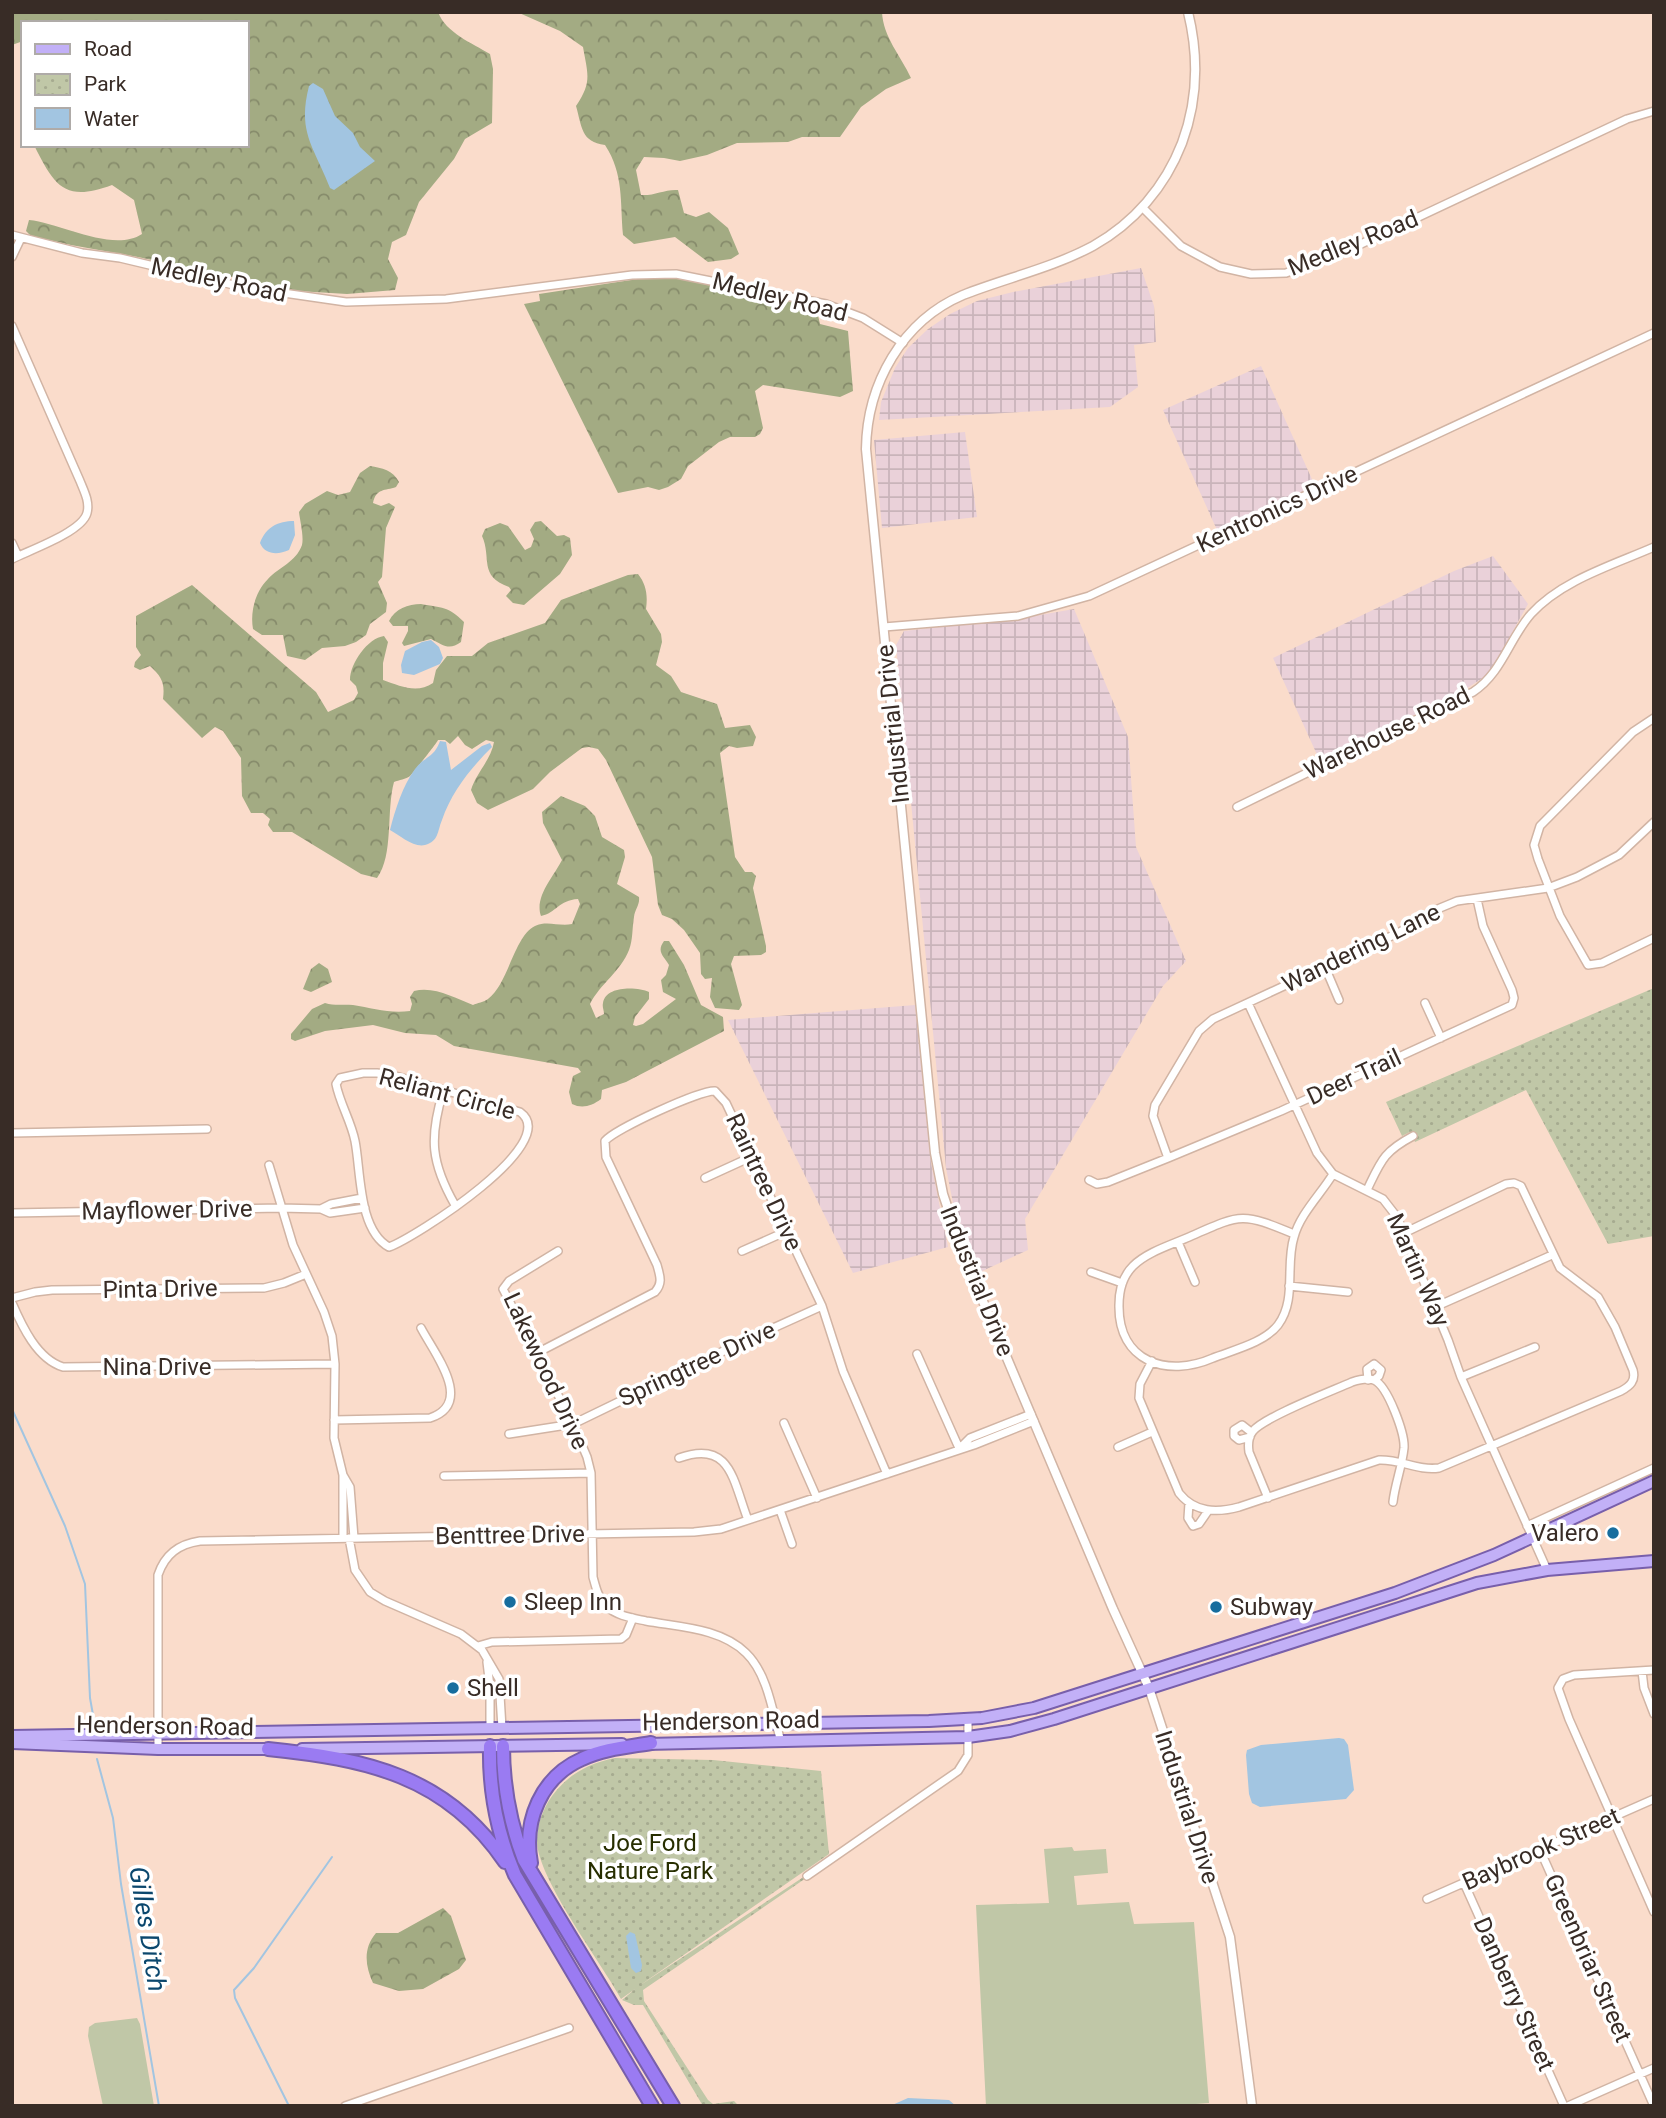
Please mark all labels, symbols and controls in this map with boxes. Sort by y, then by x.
legend [21,21,248,147]
text: Road [84,37,132,61]
text: Park [84,72,127,96]
text: Water [84,107,139,131]
street label: Medley Road [1284,204,1422,282]
street label: Medley Road [149,252,289,308]
street label: Medley Road [710,267,850,327]
street label: Kentronics Drive [1192,460,1362,558]
street label: Industrial Drive [871,643,915,805]
street label: Warehouse Road [1300,681,1474,785]
street label: Wandering Lane [1278,898,1444,998]
street label: Deer Trail [1302,1043,1406,1111]
street label: Reliant Circle [376,1062,518,1126]
street label: Raintree Drive [720,1109,808,1255]
street label: Mayflower Drive [81,1195,253,1225]
street label: Industrial Drive [934,1202,1020,1360]
street label: Martin Way [1381,1209,1456,1331]
street label: Pinta Drive [102,1274,218,1304]
street label: Lakewood Drive [498,1288,594,1454]
street label: Springtree Drive [614,1315,780,1413]
street label: Nina Drive [102,1353,212,1381]
place label: Valero [1531,1519,1599,1547]
street label: Benttree Drive [435,1520,585,1550]
marker: Valero [1605,1525,1621,1541]
place label: Sleep Inn [524,1588,622,1616]
place label: Subway [1230,1593,1314,1621]
marker: Sleep Inn [502,1594,518,1610]
marker: Subway [1208,1599,1224,1615]
place label: Shell [467,1674,519,1702]
marker: Shell [445,1680,461,1696]
street label: Henderson Road [642,1705,820,1737]
street label: Henderson Road [76,1710,254,1742]
street label: Industrial Drive [1149,1727,1225,1887]
street label: Baybrook Street [1458,1802,1624,1896]
park label: Joe Ford Nature Park [587,1829,714,1885]
water label: Gilles Ditch [123,1864,173,1994]
street label: Greenbriar Street [1538,1870,1638,2046]
street label: Danberry Street [1468,1913,1560,2075]

